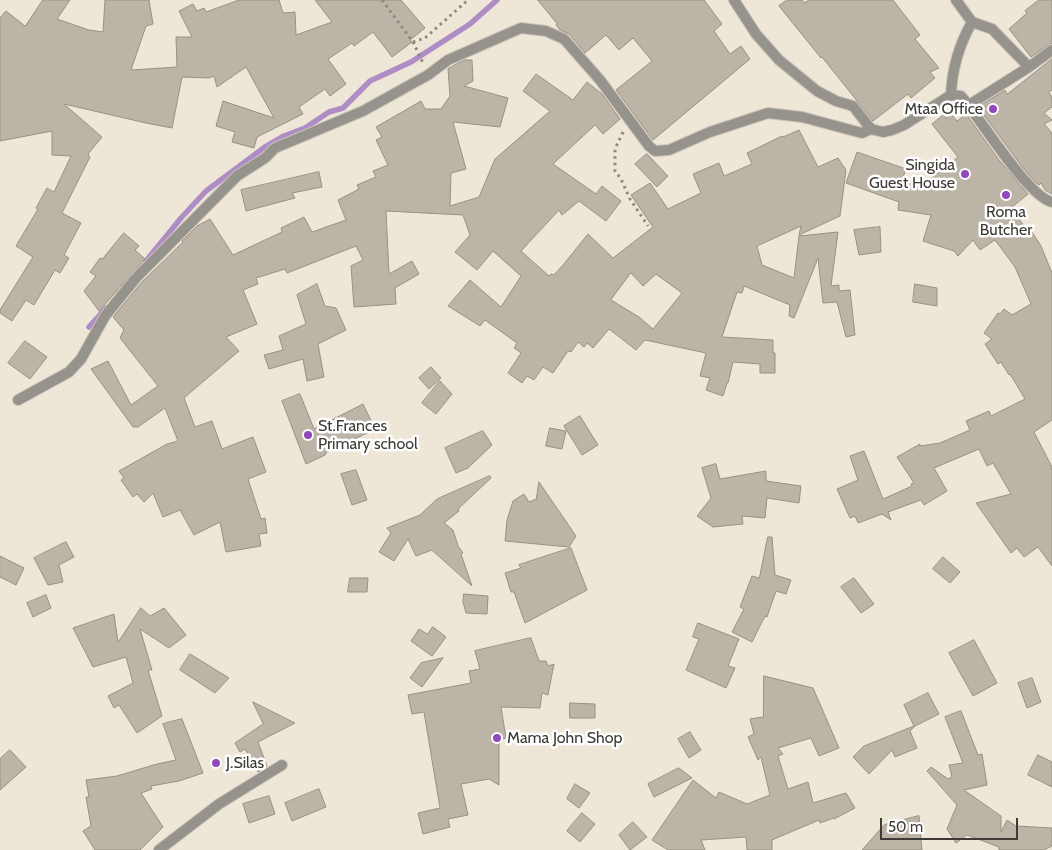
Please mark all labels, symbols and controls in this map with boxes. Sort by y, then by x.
place label: Mtaa Office [904,99,983,119]
marker: Mtaa Office [987,103,999,115]
place label: Singida Guest House [869,155,955,193]
marker: Singida Guest House [959,168,971,180]
marker: Roma Butcher [1000,189,1012,201]
place label: Roma Butcher [980,202,1032,240]
place label: St.Frances Primary school [318,416,418,454]
marker: St.Frances Primary school [302,429,314,441]
place label: Mama John Shop [507,728,622,748]
marker: Mama John Shop [491,732,503,744]
place label: J.Silas [226,753,264,773]
marker: J.Silas [210,757,222,769]
scale bar [882,808,1020,840]
text: 50 m [888,818,923,836]

